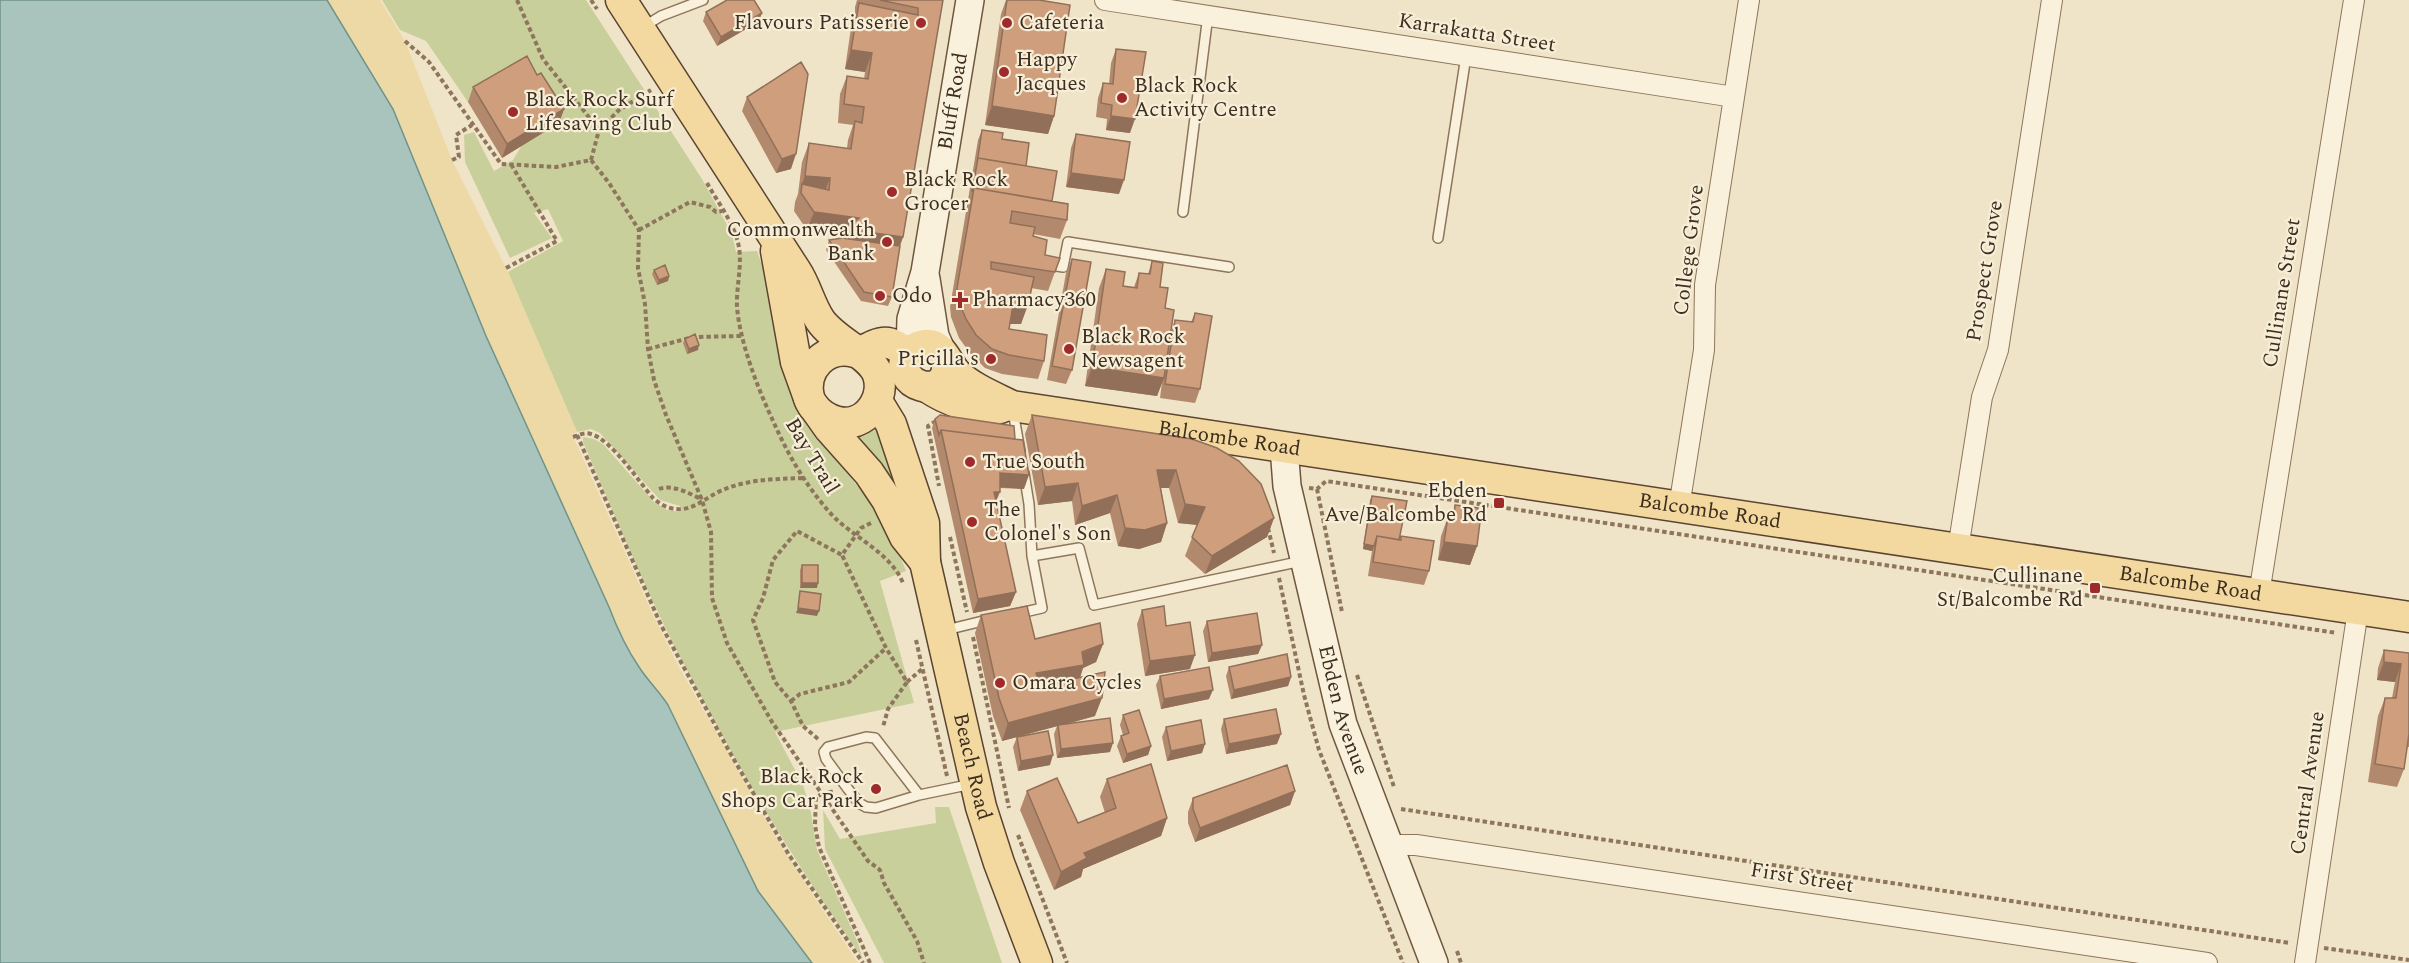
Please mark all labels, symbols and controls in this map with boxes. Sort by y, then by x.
street label: Karrakatta Street [1396,5,1558,61]
place label: Flavours Patisserie [734,7,909,39]
place label: Cafeteria [1019,7,1105,39]
marker: Flavours Patisserie [914,16,928,30]
marker: Cafeteria [1000,16,1014,30]
place label: Happy Jacques [1016,44,1087,100]
street label: Bluff Road [929,50,977,153]
marker: Happy Jacques [997,65,1011,79]
place label: Black Rock Activity Centre [1134,70,1277,126]
place label: Black Rock Surf Lifesaving Club [525,84,675,140]
marker: Black Rock Activity Centre [1115,91,1129,105]
marker: Black Rock Surf Lifesaving Club [506,105,520,119]
place label: Black Rock Grocer [904,164,1008,220]
street label: College Grove [1665,183,1713,317]
marker: Black Rock Grocer [885,185,899,199]
street label: Prospect Grove [1958,198,2012,344]
place label: Commonwealth Bank [727,214,875,270]
street label: Cullinane Street [2254,216,2310,370]
marker: Commonwealth Bank [880,235,894,249]
place label: Odo [892,280,932,312]
place label: Pharmacy360 [972,284,1096,316]
marker: Odo [873,289,887,303]
marker: Pharmacy360 [953,293,967,307]
place label: Black Rock Newsagent [1081,321,1185,377]
marker: Black Rock Newsagent [1062,342,1076,356]
place label: Pricilla's [897,343,979,375]
marker: Pricilla's [984,352,998,366]
street label: Bay Trail [777,412,847,500]
street label: Balcombe Road [1156,412,1303,465]
place label: True South [982,446,1085,478]
marker: True South [963,455,977,469]
place label: Ebden Ave/Balcombe Rd [1324,475,1487,531]
street label: Balcombe Road [1636,485,1784,538]
place label: The Colonel's Son [984,494,1111,550]
marker: Ebden Ave/Balcombe Rd [1492,496,1506,510]
marker: The Colonel's Son [965,515,979,529]
street label: Balcombe Road [2117,557,2264,611]
place label: Cullinane St/Balcombe Rd [1937,560,2083,616]
marker: Cullinane St/Balcombe Rd [2088,581,2102,595]
street label: Ebden Avenue [1309,642,1377,780]
place label: Omara Cycles [1012,667,1142,699]
marker: Omara Cycles [993,676,1007,690]
street label: Beach Road [944,709,1000,824]
street label: Central Avenue [2282,709,2334,857]
place label: Black Rock Shops Car Park [721,761,864,817]
marker: Black Rock Shops Car Park [869,782,883,796]
street label: First Street [1748,854,1856,902]

